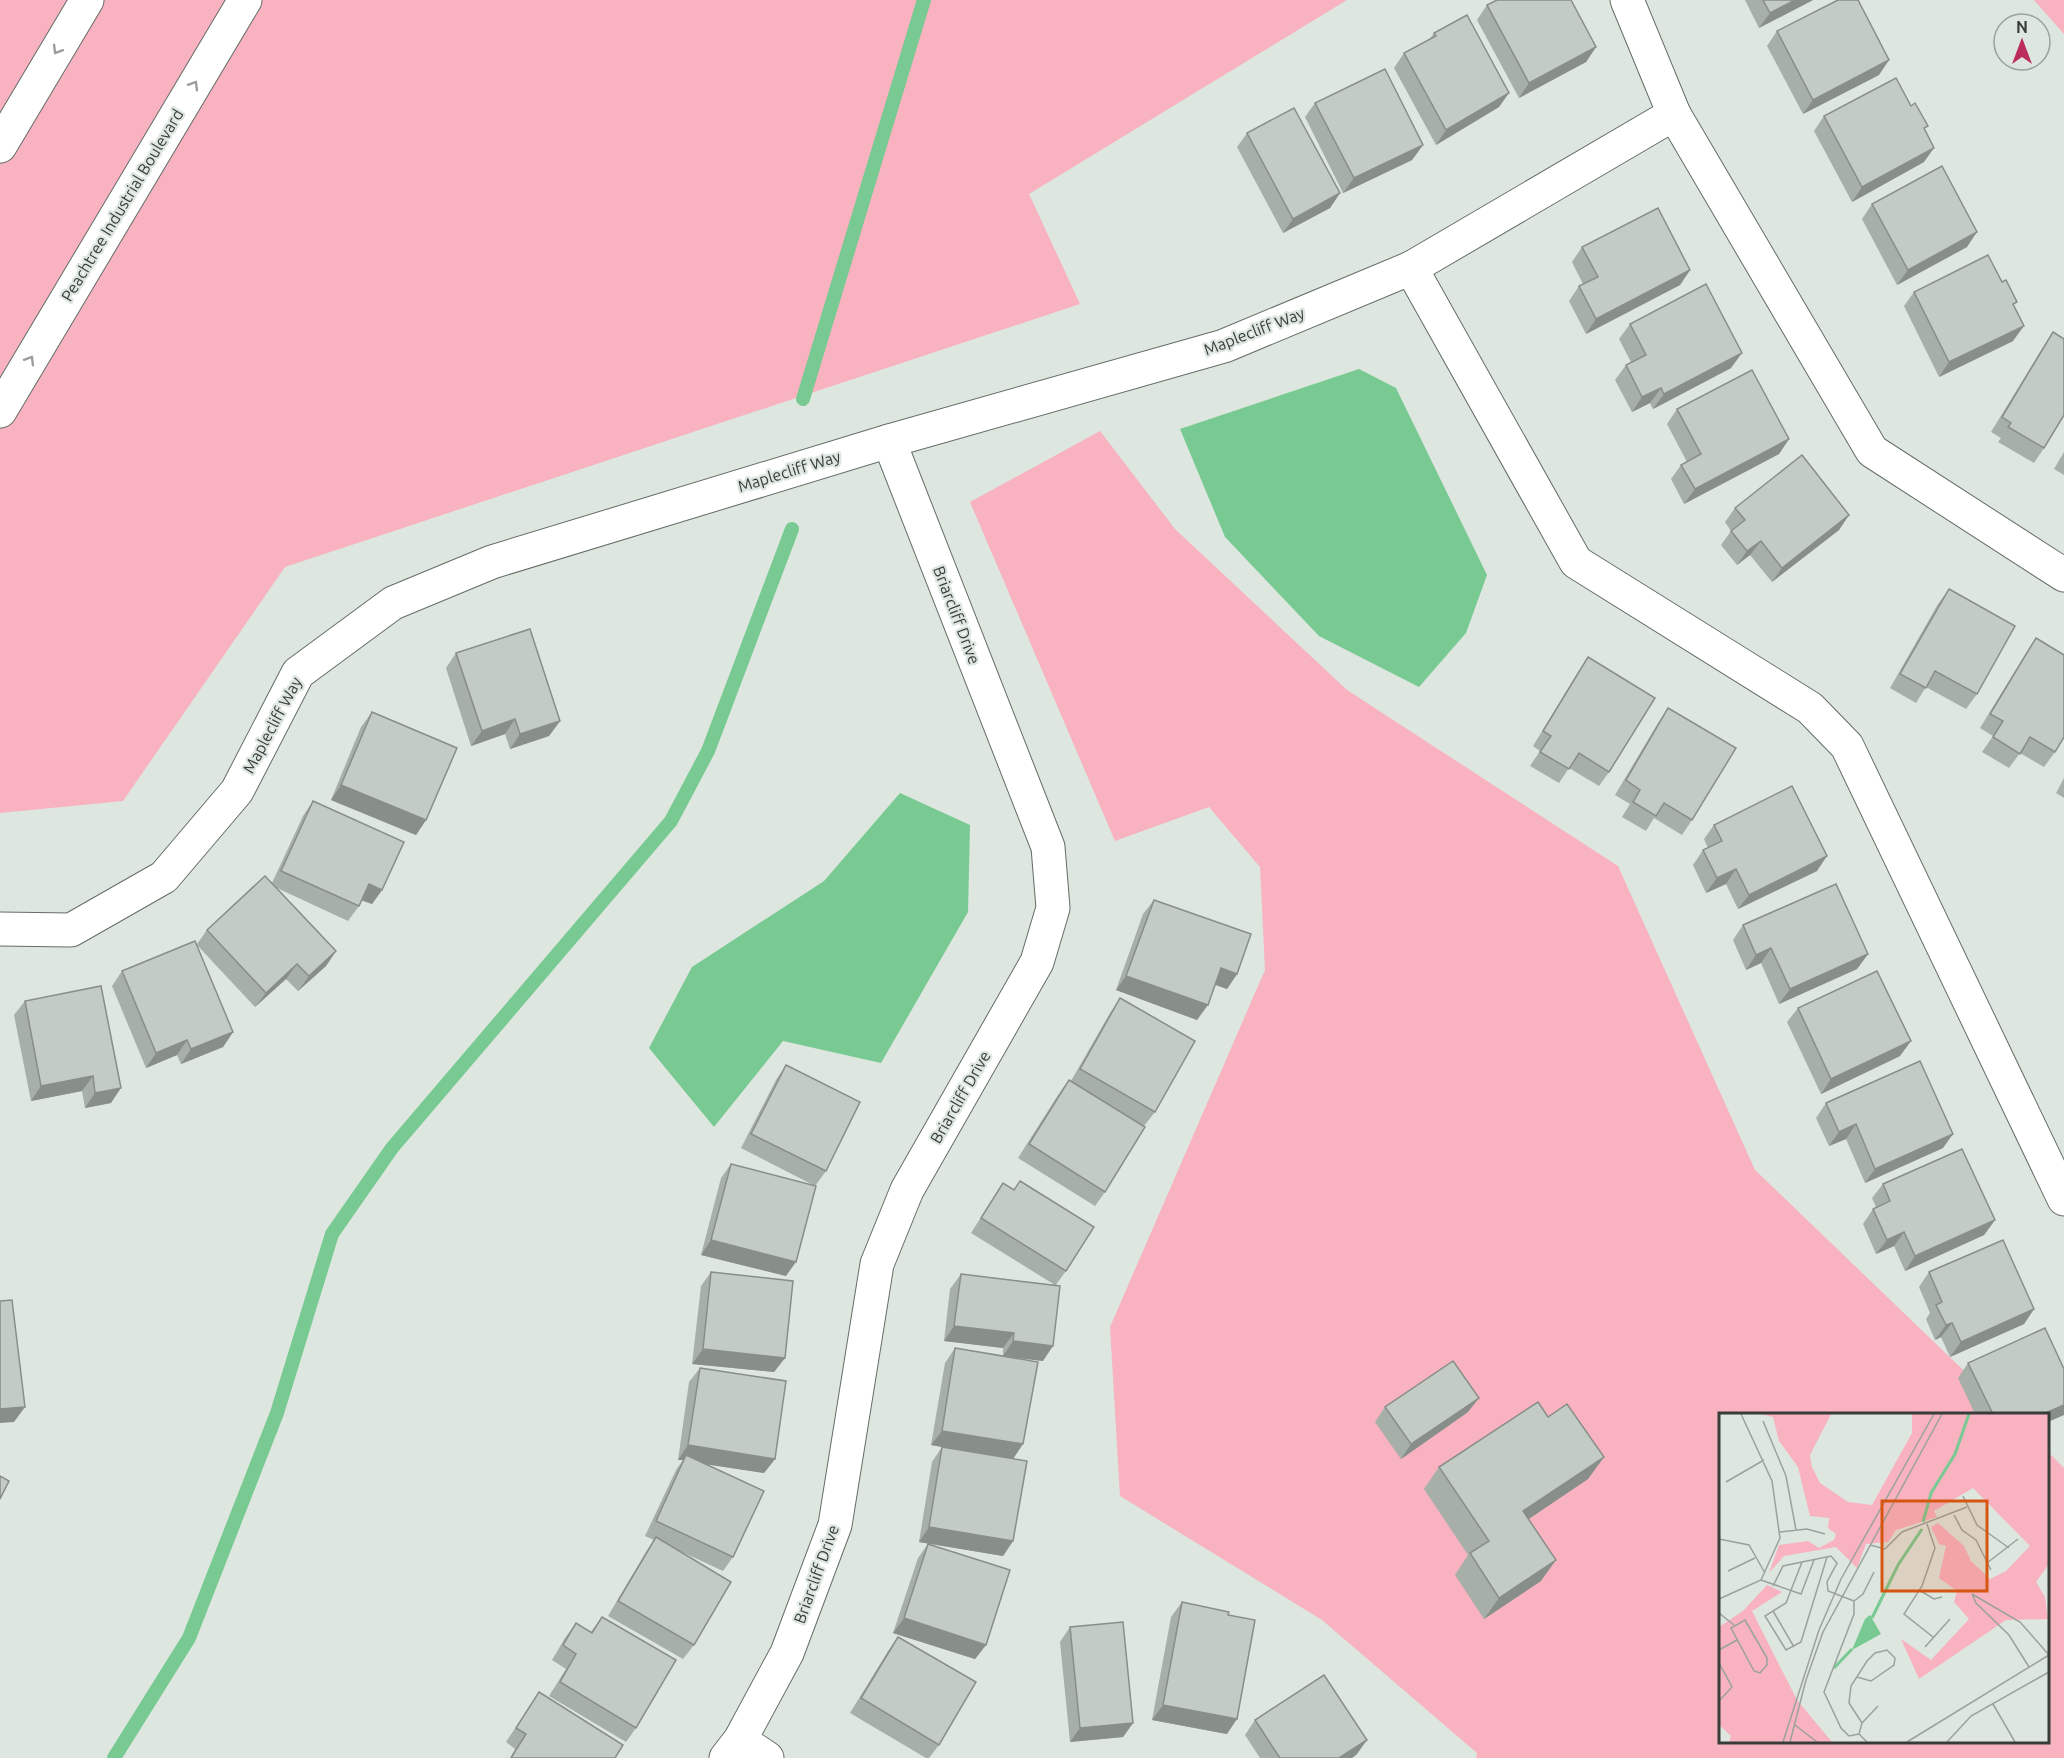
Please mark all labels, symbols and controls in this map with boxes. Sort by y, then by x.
north arrow [1992,12,2052,72]
text: N [2016,18,2028,36]
one-way arrow [53,44,64,54]
one-way arrow [187,81,199,91]
street label: Peachtree Industrial Boulevard [57,106,187,304]
street label: Maplecliff Way [1201,303,1307,358]
one-way arrow [23,356,34,366]
street label: Maplecliff Way [736,447,843,495]
street label: Briarcliff Drive [930,563,984,667]
street label: Maplecliff Way [239,674,305,776]
street label: Briarcliff Drive [926,1048,994,1146]
inset map [1719,1413,2049,1743]
street label: Briarcliff Drive [790,1522,842,1626]

